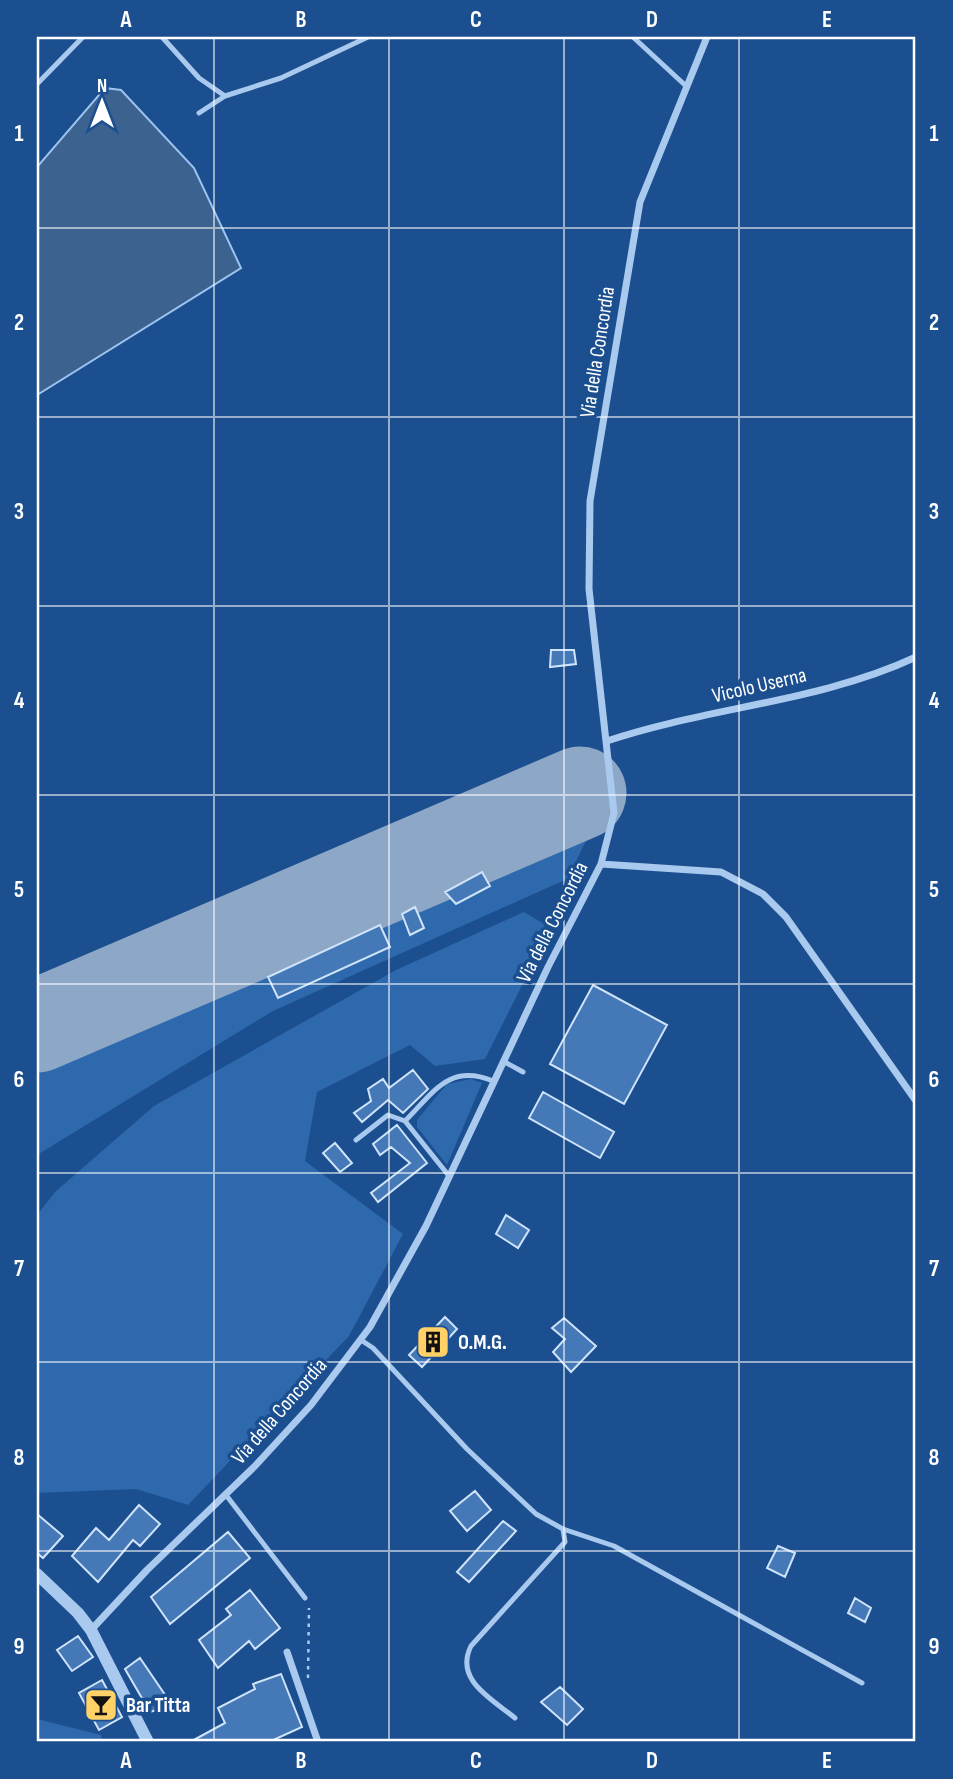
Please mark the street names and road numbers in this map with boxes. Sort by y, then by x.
street label: Via della Concordia [575,285,620,419]
street label: Vicolo Userna [710,663,809,708]
street label: Via della Concordia [511,858,594,987]
street label: Via della Concordia [227,1353,332,1469]

